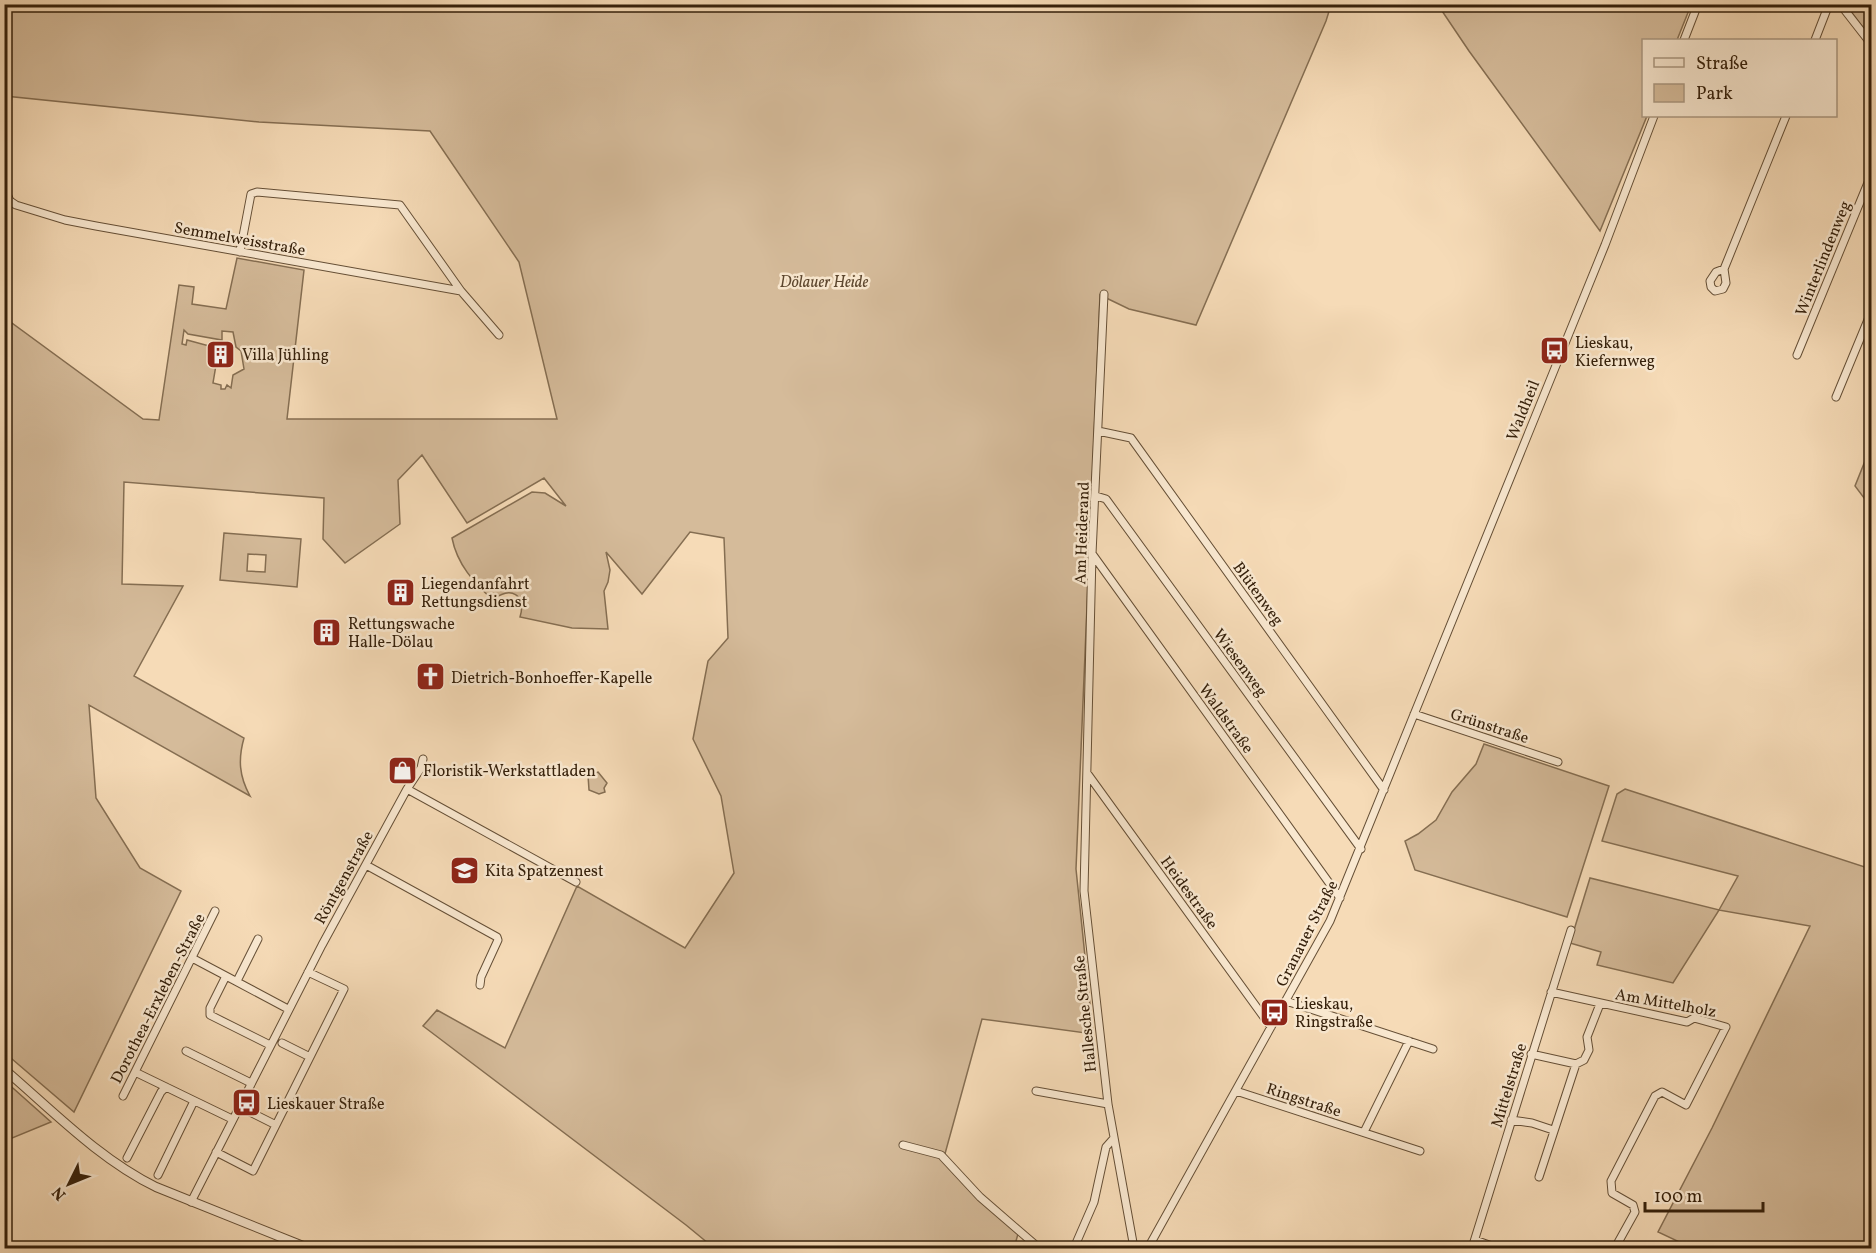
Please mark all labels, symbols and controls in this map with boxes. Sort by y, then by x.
legend [1642,39,1837,117]
text: Straße [1696,52,1748,77]
text: Park [1696,82,1733,107]
street label: Winterlindenweg [1791,198,1857,320]
street label: Semmelweisstraße [172,218,307,262]
park label: Dölauer Heide [780,272,868,294]
place label: Lieskau, Kiefernweg [1575,333,1655,373]
bus stop icon: Lieskau, Kiefernweg [1538,335,1570,367]
building icon: Villa Jühling [205,338,237,370]
place label: Villa Jühling [242,345,329,367]
street label: Waldheil [1502,377,1546,444]
street label: Am Heiderand [1070,481,1096,585]
street label: Blütenweg [1227,558,1288,630]
place label: Liegendanfahrt Rettungsdienst [421,574,530,614]
building icon: Liegendanfahrt Rettungsdienst [384,576,416,608]
place label: Rettungswache Halle-Dölau [348,614,455,654]
building icon: Rettungswache Halle-Dölau [311,616,343,648]
street label: Wiesenweg [1207,625,1272,702]
church icon: Dietrich-Bonhoeffer-Kapelle [414,661,446,693]
place label: Dietrich-Bonhoeffer-Kapelle [451,668,652,690]
street label: Waldstraße [1193,680,1258,758]
street label: Grünstraße [1447,704,1531,750]
shop icon: Floristik-Werkstattladen [386,754,418,786]
place label: Floristik-Werkstattladen [423,761,596,783]
street label: Röntgenstraße [310,827,380,929]
street label: Heidestraße [1154,852,1222,934]
school or university icon: Kita Spatzennest [448,854,480,886]
place label: Kita Spatzennest [485,861,604,883]
street label: Granauer Straße [1271,877,1344,991]
street label: Dorothea-Erxleben-Straße [106,910,211,1088]
street label: Hallesche Straße [1069,954,1103,1073]
street label: Am Mittelholz [1613,984,1718,1024]
place label: Lieskau, Ringstraße [1295,994,1373,1034]
bus stop icon: Lieskau, Ringstraße [1258,996,1290,1028]
street label: Mittelstraße [1487,1041,1533,1131]
street label: Ringstraße [1263,1078,1344,1123]
bus stop icon: Lieskauer Straße [230,1087,262,1119]
place label: Lieskauer Straße [267,1094,385,1116]
north arrow [39,1154,99,1214]
scale bar [1645,1175,1764,1213]
text: N [47,1181,72,1205]
text: 100 m [1654,1185,1703,1210]

